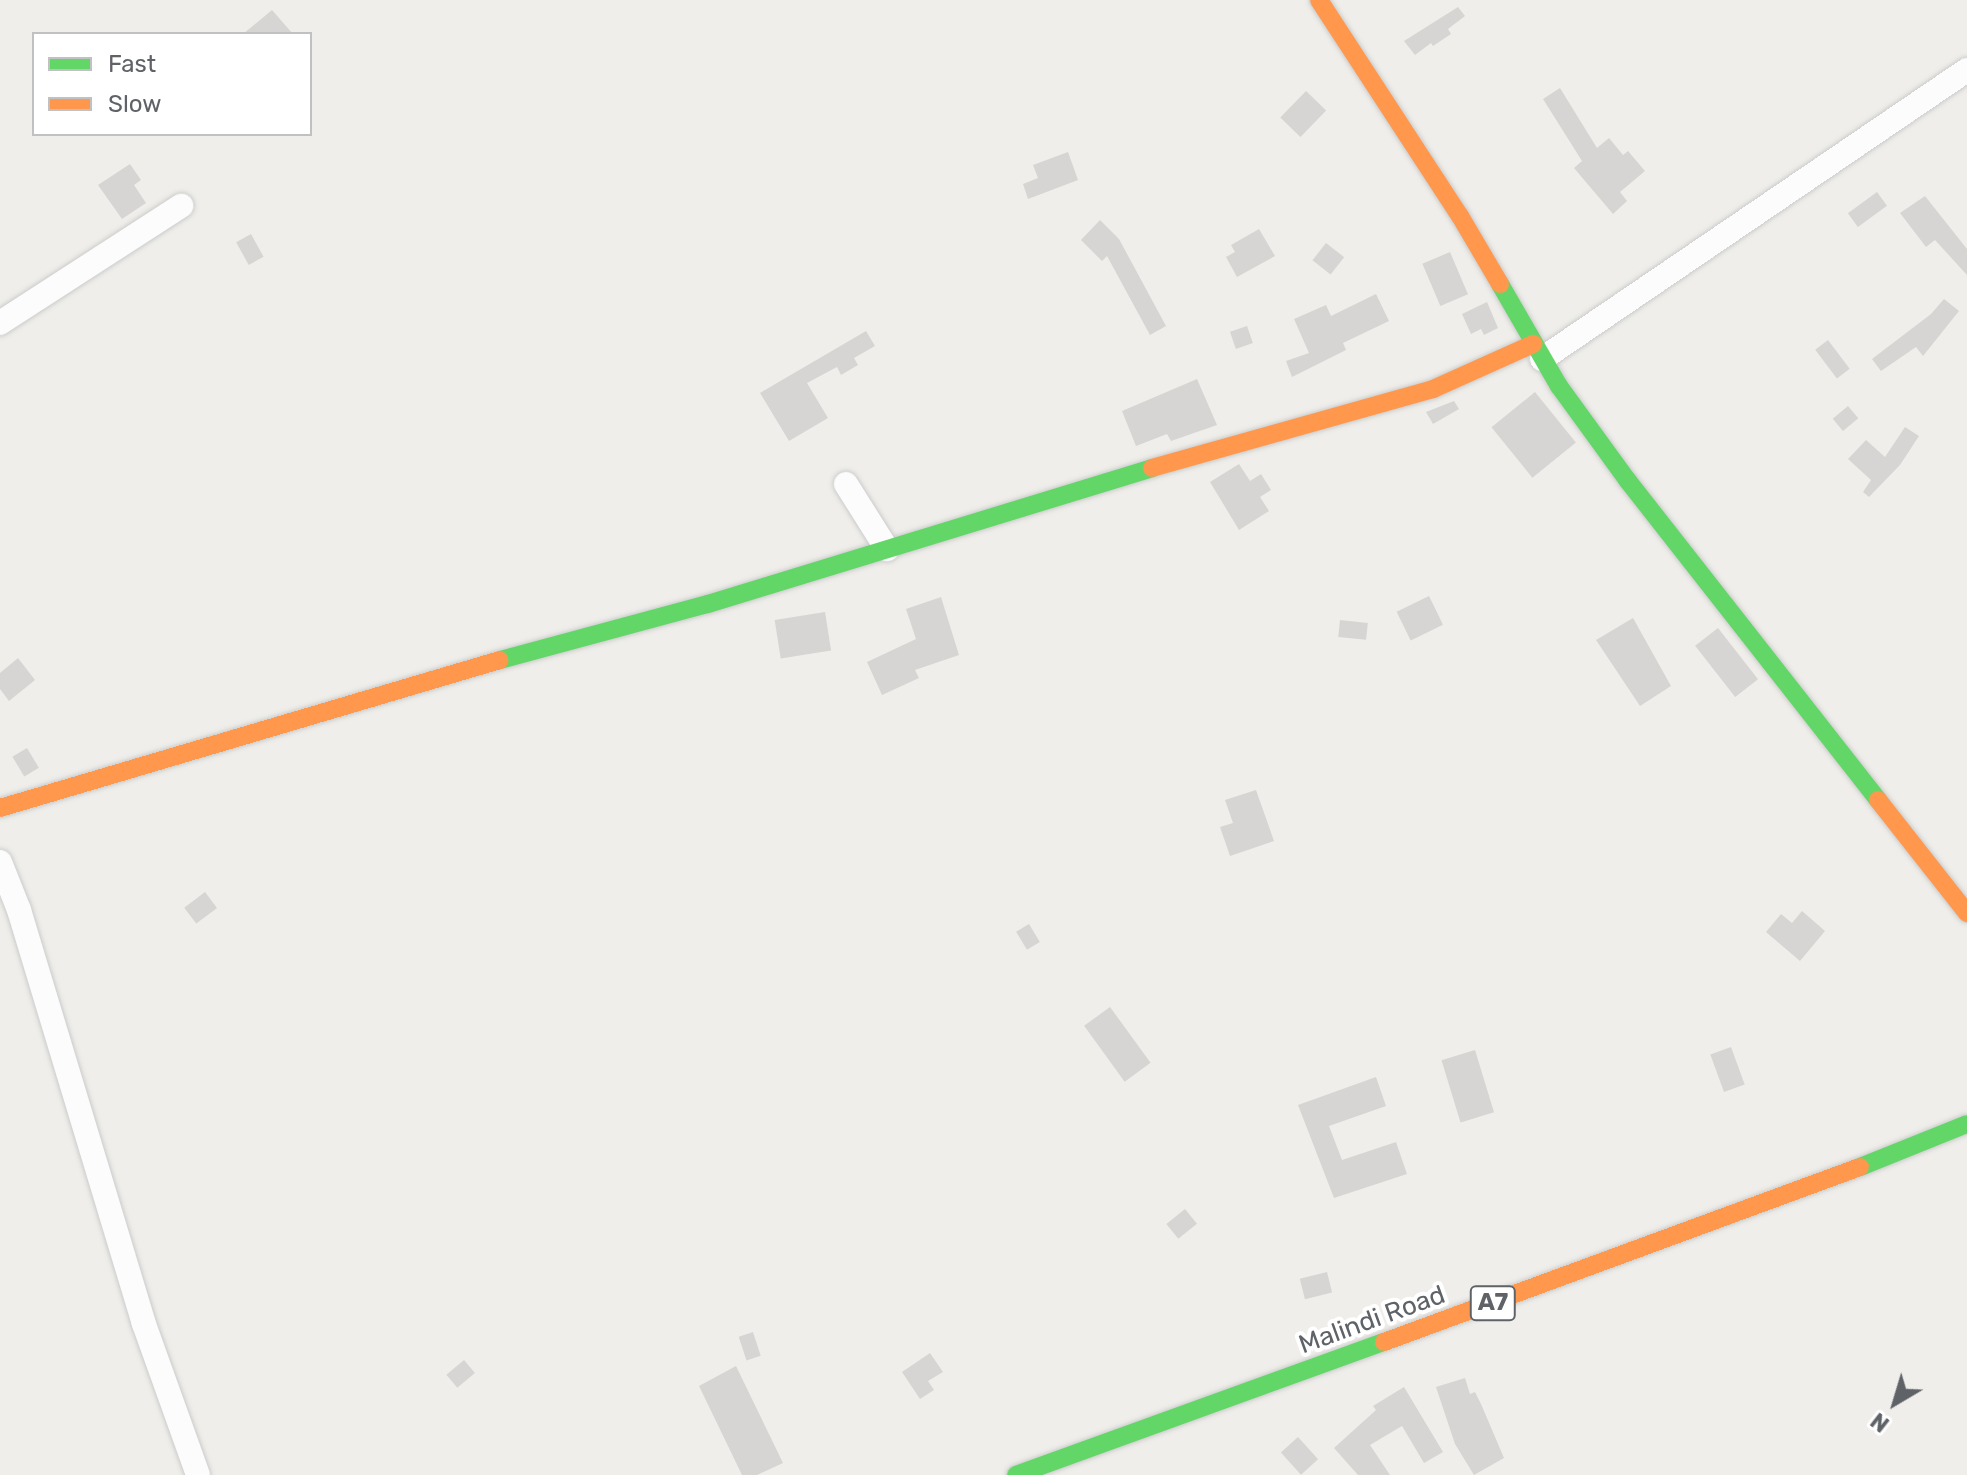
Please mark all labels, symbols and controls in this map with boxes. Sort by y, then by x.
legend [32,32,312,136]
text: Fast [108,50,156,78]
text: Slow [108,90,161,118]
street label: Malindi Road [1295,1279,1449,1361]
road number: A7 [1469,1283,1517,1323]
north arrow [1855,1363,1935,1443]
text: N [1865,1407,1894,1438]

